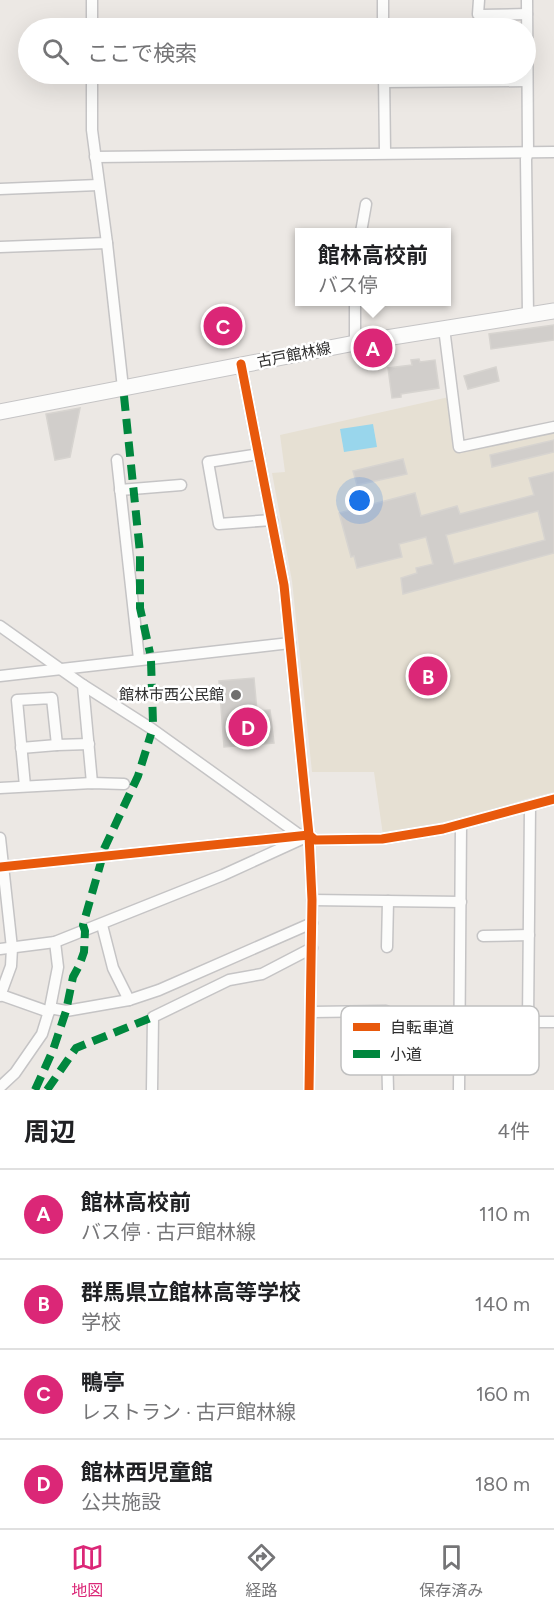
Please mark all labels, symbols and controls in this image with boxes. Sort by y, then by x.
search box [18,18,536,84]
icon: search [39,35,72,68]
text: ここで検索 [87,40,197,67]
popup [295,228,451,306]
text: 館林高校前 [318,242,428,269]
text: バス停 [318,273,378,297]
pin: C [204,304,242,348]
pin: A [354,326,392,370]
street label: 古戸館林線 [255,339,333,371]
your location [345,486,374,515]
pin: B [408,654,448,698]
place label: 館林市西公民館 [119,686,224,704]
marker: 館林市西公民館 [229,688,243,702]
pin: D [228,704,268,750]
legend [341,1006,539,1075]
text: 自転車道 [390,1018,454,1037]
text: 小道 [390,1045,422,1064]
text: 周辺 [24,1116,76,1148]
text: 4件 [498,1119,530,1143]
text: 館林高校前 [81,1189,191,1216]
text: A [36,1202,51,1226]
text: 110 m [479,1202,530,1226]
text: バス停 · 古戸館林線 [81,1220,256,1244]
text: 群馬県立館林高等学校 [81,1279,301,1306]
text: B [37,1292,50,1316]
text: 140 m [475,1292,530,1316]
text: 学校 [81,1310,121,1334]
text: 鴨亭 [81,1369,125,1396]
text: C [36,1382,51,1406]
text: 160 m [476,1382,530,1406]
text: レストラン · 古戸館林線 [81,1400,296,1424]
text: 館林西児童館 [81,1459,213,1486]
text: D [37,1472,51,1496]
text: 180 m [475,1472,530,1496]
text: 公共施設 [81,1490,161,1514]
tab: 地図 [71,1541,104,1601]
tab: 経路 [245,1541,278,1601]
tab: 保存済み [419,1541,483,1601]

